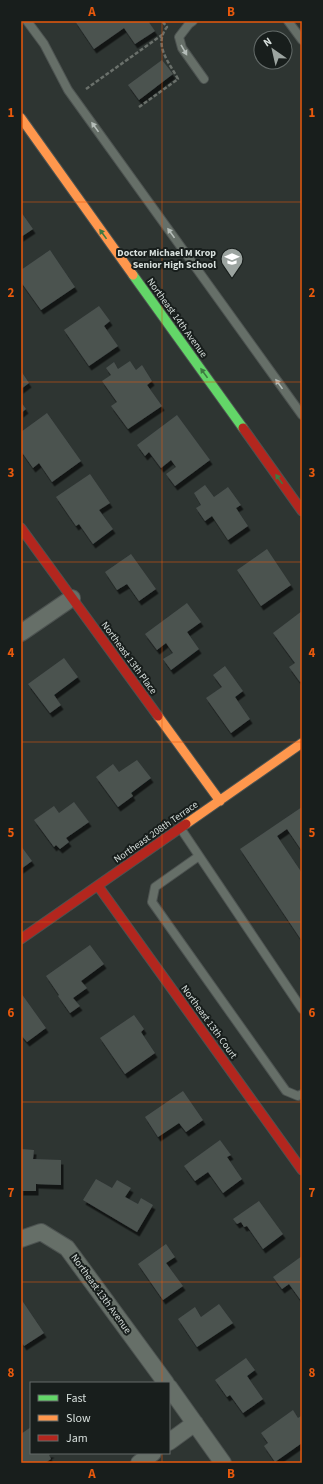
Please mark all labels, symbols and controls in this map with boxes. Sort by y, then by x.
text: A [87,3,96,21]
text: B [227,3,235,21]
north arrow [253,30,293,70]
text: N [260,34,275,50]
one-way arrow [181,44,188,56]
text: 1 [8,104,15,122]
text: 1 [309,104,316,122]
one-way arrow [90,122,99,133]
one-way arrow [166,227,175,238]
one-way arrow [99,228,107,239]
place label: Doctor Michael M Krop Senior High School [117,246,216,272]
school or university icon: Doctor Michael M Krop Senior High School [219,246,245,279]
street label: Northeast 14th Avenue [143,275,211,361]
text: 2 [8,284,15,302]
text: 2 [309,284,316,302]
one-way arrow [200,368,208,379]
one-way arrow [275,378,283,389]
text: 3 [8,464,15,482]
text: 3 [309,464,316,482]
one-way arrow [275,474,283,484]
street label: Northeast 13th Place [98,619,160,697]
text: 4 [8,644,15,662]
text: 4 [309,644,316,662]
street label: Northeast 208th Terrace [111,798,201,866]
text: 5 [8,824,15,842]
text: 5 [309,824,316,842]
street label: Northeast 13th Court [178,982,241,1062]
text: 6 [8,1004,15,1022]
text: 6 [309,1004,316,1022]
text: 7 [8,1184,15,1202]
text: 7 [309,1184,316,1202]
street label: Northeast 13th Avenue [67,1251,135,1337]
text: 8 [8,1364,15,1382]
text: 8 [309,1364,316,1382]
legend [30,1382,170,1454]
text: Fast [66,1390,86,1407]
text: Slow [66,1410,91,1427]
text: Jam [66,1430,88,1447]
text: A [87,1465,96,1483]
text: B [227,1465,235,1483]

